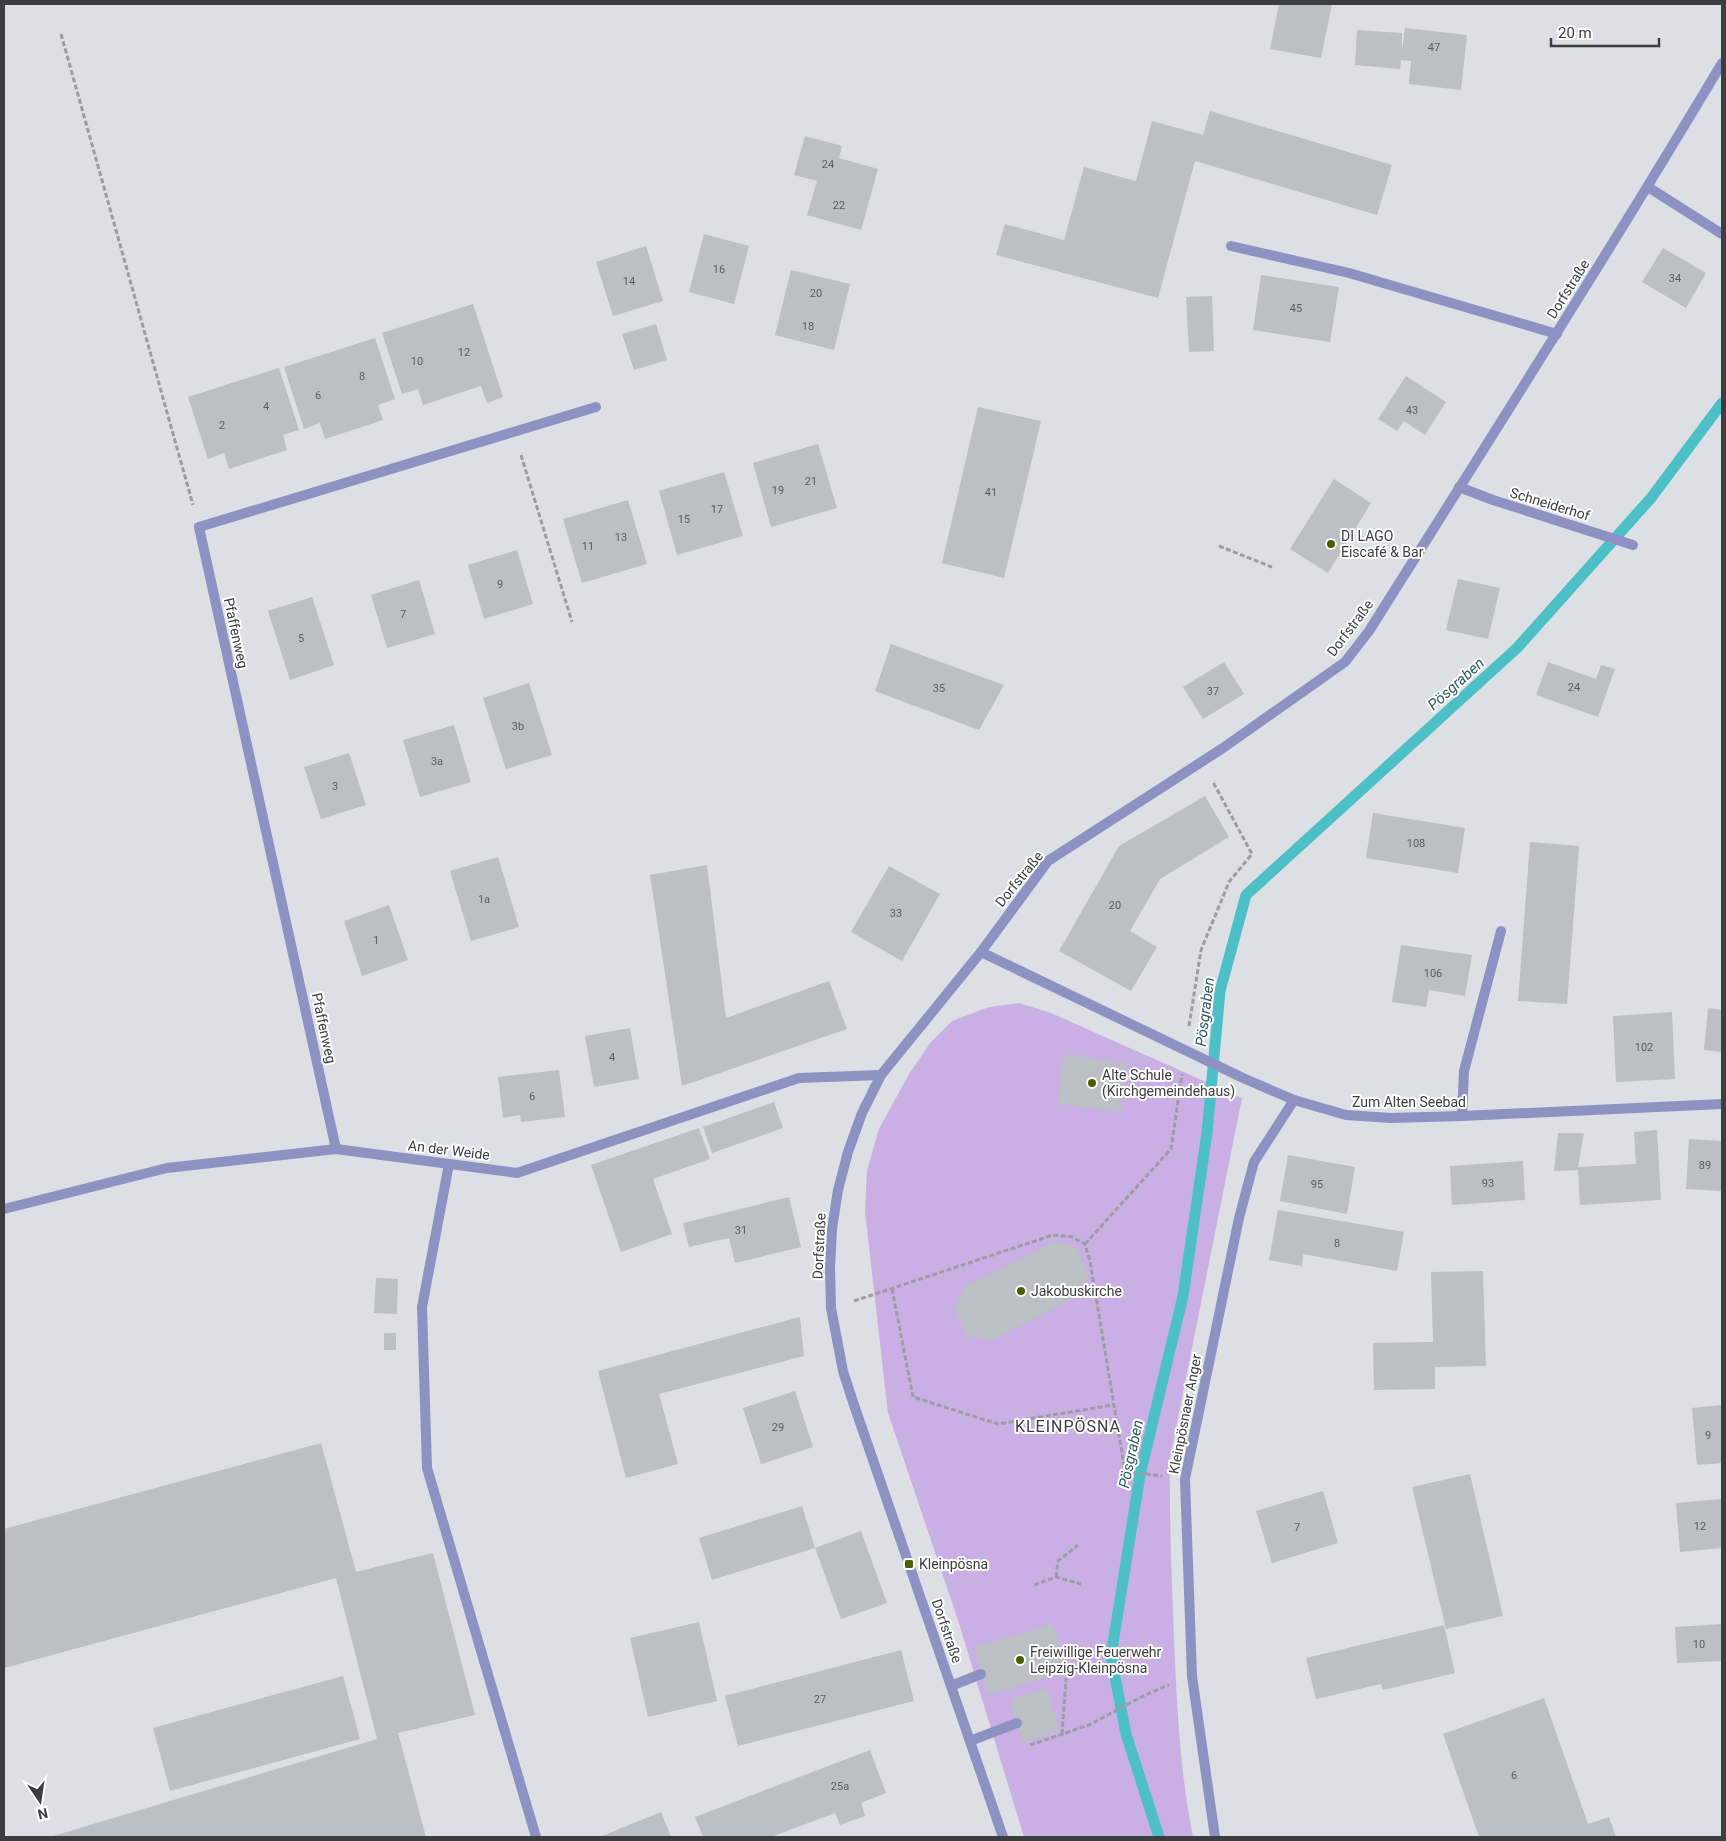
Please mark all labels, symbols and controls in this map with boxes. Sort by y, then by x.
scale bar [1551,15,1658,47]
text: 20 m [1558,24,1592,42]
house number: 47 [1428,41,1440,54]
house number: 24 [822,158,834,171]
house number: 22 [833,199,845,212]
street label: Dorfstraße [1544,257,1592,321]
house number: 16 [713,263,725,276]
house number: 34 [1669,272,1681,285]
house number: 14 [623,275,635,288]
house number: 20 [810,287,822,300]
house number: 45 [1290,302,1302,315]
house number: 18 [802,320,814,333]
house number: 12 [458,346,470,359]
house number: 10 [411,355,423,368]
house number: 8 [359,370,365,383]
house number: 6 [315,389,321,402]
house number: 4 [263,400,269,413]
house number: 43 [1406,404,1418,417]
house number: 2 [219,419,225,432]
house number: 21 [805,475,817,488]
house number: 19 [772,484,784,497]
street label: Schneiderhof [1508,484,1592,524]
house number: 41 [985,486,997,499]
house number: 17 [711,503,723,516]
house number: 15 [678,513,690,526]
place label: DI LAGO Eiscafé & Bar [1341,528,1424,560]
house number: 13 [615,531,627,544]
marker: DI LAGO Eiscafé & Bar [1325,538,1337,550]
house number: 11 [582,540,594,553]
house number: 9 [497,578,503,591]
street label: Pfaffenweg [221,596,251,670]
street label: Dorfstraße [1324,597,1376,659]
house number: 7 [400,608,406,621]
house number: 5 [298,632,304,645]
water label: Pösgraben [1424,654,1488,714]
house number: 24 [1568,681,1580,694]
house number: 35 [933,682,945,695]
house number: 37 [1207,685,1219,698]
house number: 3b [512,720,524,733]
house number: 3a [431,755,443,768]
house number: 3 [332,780,338,793]
house number: 108 [1407,837,1425,850]
street label: Dorfstraße [992,848,1046,910]
house number: 1a [478,893,490,906]
house number: 20 [1109,899,1121,912]
house number: 33 [890,907,902,920]
house number: 1 [373,934,379,947]
house number: 106 [1424,967,1442,980]
water label: Pösgraben [1192,976,1218,1048]
street label: Pfaffenweg [309,991,339,1065]
house number: 102 [1635,1041,1653,1054]
house number: 4 [609,1051,615,1064]
place label: Alte Schule (Kirchgemeindehaus) [1102,1067,1235,1100]
marker: Alte Schule (Kirchgemeindehaus) [1086,1077,1098,1089]
house number: 6 [529,1090,535,1103]
street label: Zum Alten Seebad [1352,1094,1466,1110]
street label: An der Weide [407,1137,491,1163]
house number: 89 [1699,1159,1711,1172]
house number: 93 [1482,1177,1494,1190]
house number: 95 [1311,1178,1323,1191]
street label: Dorfstraße [809,1212,829,1280]
house number: 31 [735,1224,747,1237]
house number: 8 [1334,1237,1340,1250]
place label: Jakobuskirche [1031,1283,1122,1299]
marker: Jakobuskirche [1015,1285,1027,1297]
street label: Kleinpösnaer Anger [1166,1352,1205,1475]
district label: KLEINPÖSNA [1015,1417,1121,1436]
water label: Pösgraben [1115,1418,1147,1490]
house number: 29 [772,1421,784,1434]
house number: 9 [1705,1429,1711,1442]
house number: 12 [1694,1520,1706,1533]
house number: 7 [1294,1521,1300,1534]
place label: Kleinpösna [919,1556,988,1572]
marker: Kleinpösna [903,1558,915,1570]
street label: Dorfstraße [929,1597,965,1665]
house number: 10 [1693,1638,1705,1651]
place label: Freiwillige Feuerwehr Leipzig-Kleinpösna [1030,1644,1162,1676]
marker: Freiwillige Feuerwehr Leipzig-Kleinpösna [1014,1654,1026,1666]
house number: 27 [814,1693,826,1706]
house number: 6 [1511,1769,1517,1782]
north arrow [15,1776,65,1826]
house number: 25a [831,1780,849,1793]
text: N [36,1805,50,1823]

